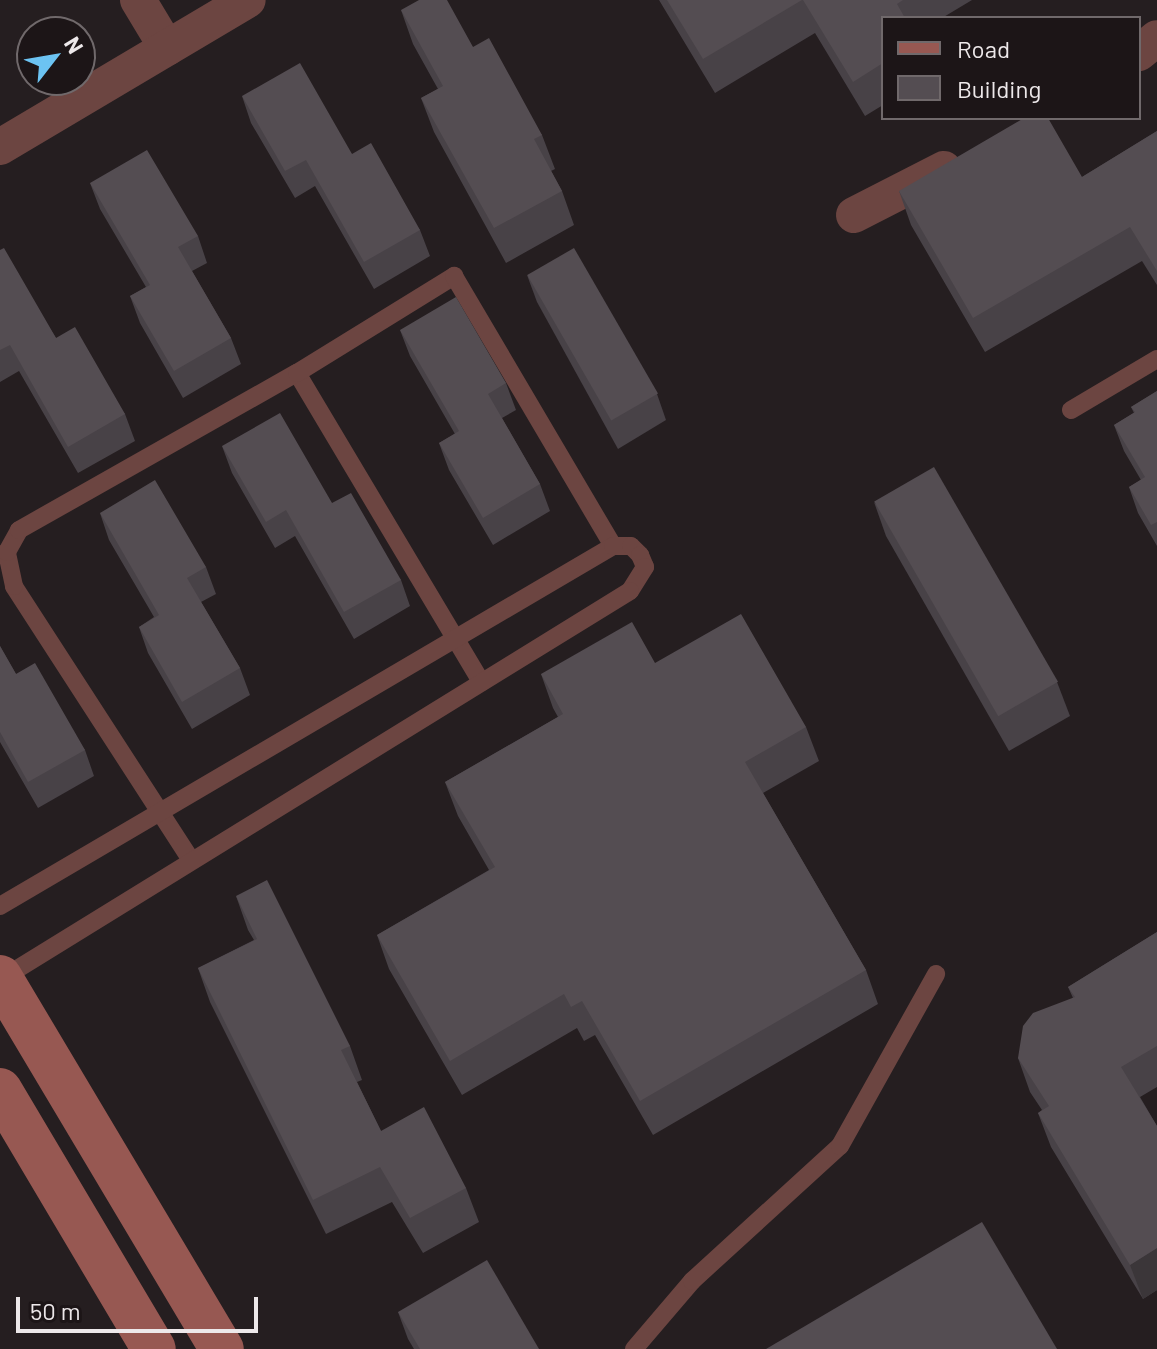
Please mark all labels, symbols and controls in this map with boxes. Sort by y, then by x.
north arrow [16,16,96,96]
legend [881,16,1141,120]
text: N [60,32,90,58]
text: Road [957,34,1010,63]
text: Building [957,74,1041,103]
scale bar [20,1281,262,1331]
text: 50 m [30,1296,81,1325]

